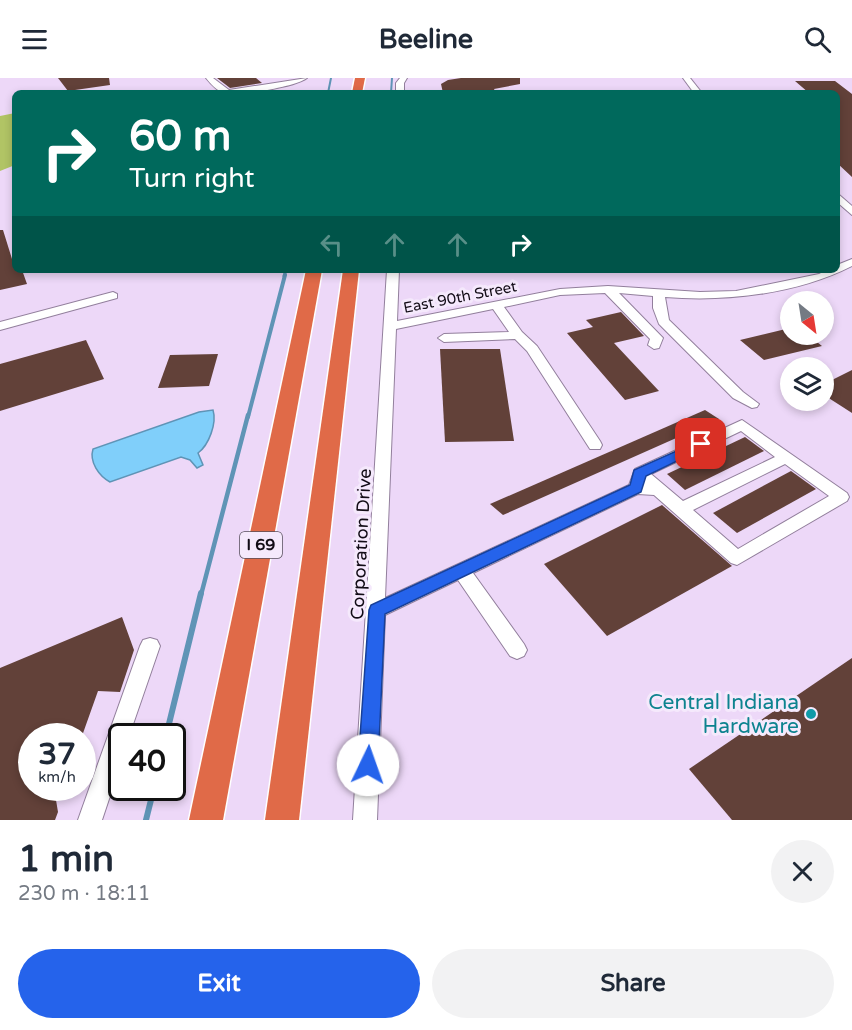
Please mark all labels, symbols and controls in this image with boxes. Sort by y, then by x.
icon: menu [18,23,51,56]
text: Beeline [379,23,473,56]
icon: search [801,23,834,56]
text: 60 m [129,111,231,162]
icon: right [30,114,108,192]
text: Turn right [129,162,255,195]
icon: left [315,228,348,261]
icon: ahead [378,228,411,261]
icon: ahead [441,228,474,261]
icon: right [504,228,537,261]
street label: East 90th Street [402,277,518,317]
north arrow [780,291,834,345]
map controls [780,291,834,411]
button: layers [780,357,834,411]
pin [675,418,726,469]
icon: arrive [684,427,717,460]
street label: Corporation Drive [346,468,376,620]
road number: I 69 [240,532,282,558]
place label: Central Indiana Hardware [648,690,799,739]
marker: Central Indiana Hardware [804,707,818,721]
speed limit sign: 40 [108,723,186,801]
position arrow [336,733,400,797]
text: 37 [38,736,76,773]
text: km/h [38,768,76,786]
text: 1 min [18,838,114,881]
button: close [771,840,834,903]
text: 230 m · 18:11 [18,882,150,906]
button: Exit [18,949,420,1018]
button: Share [432,949,834,1018]

